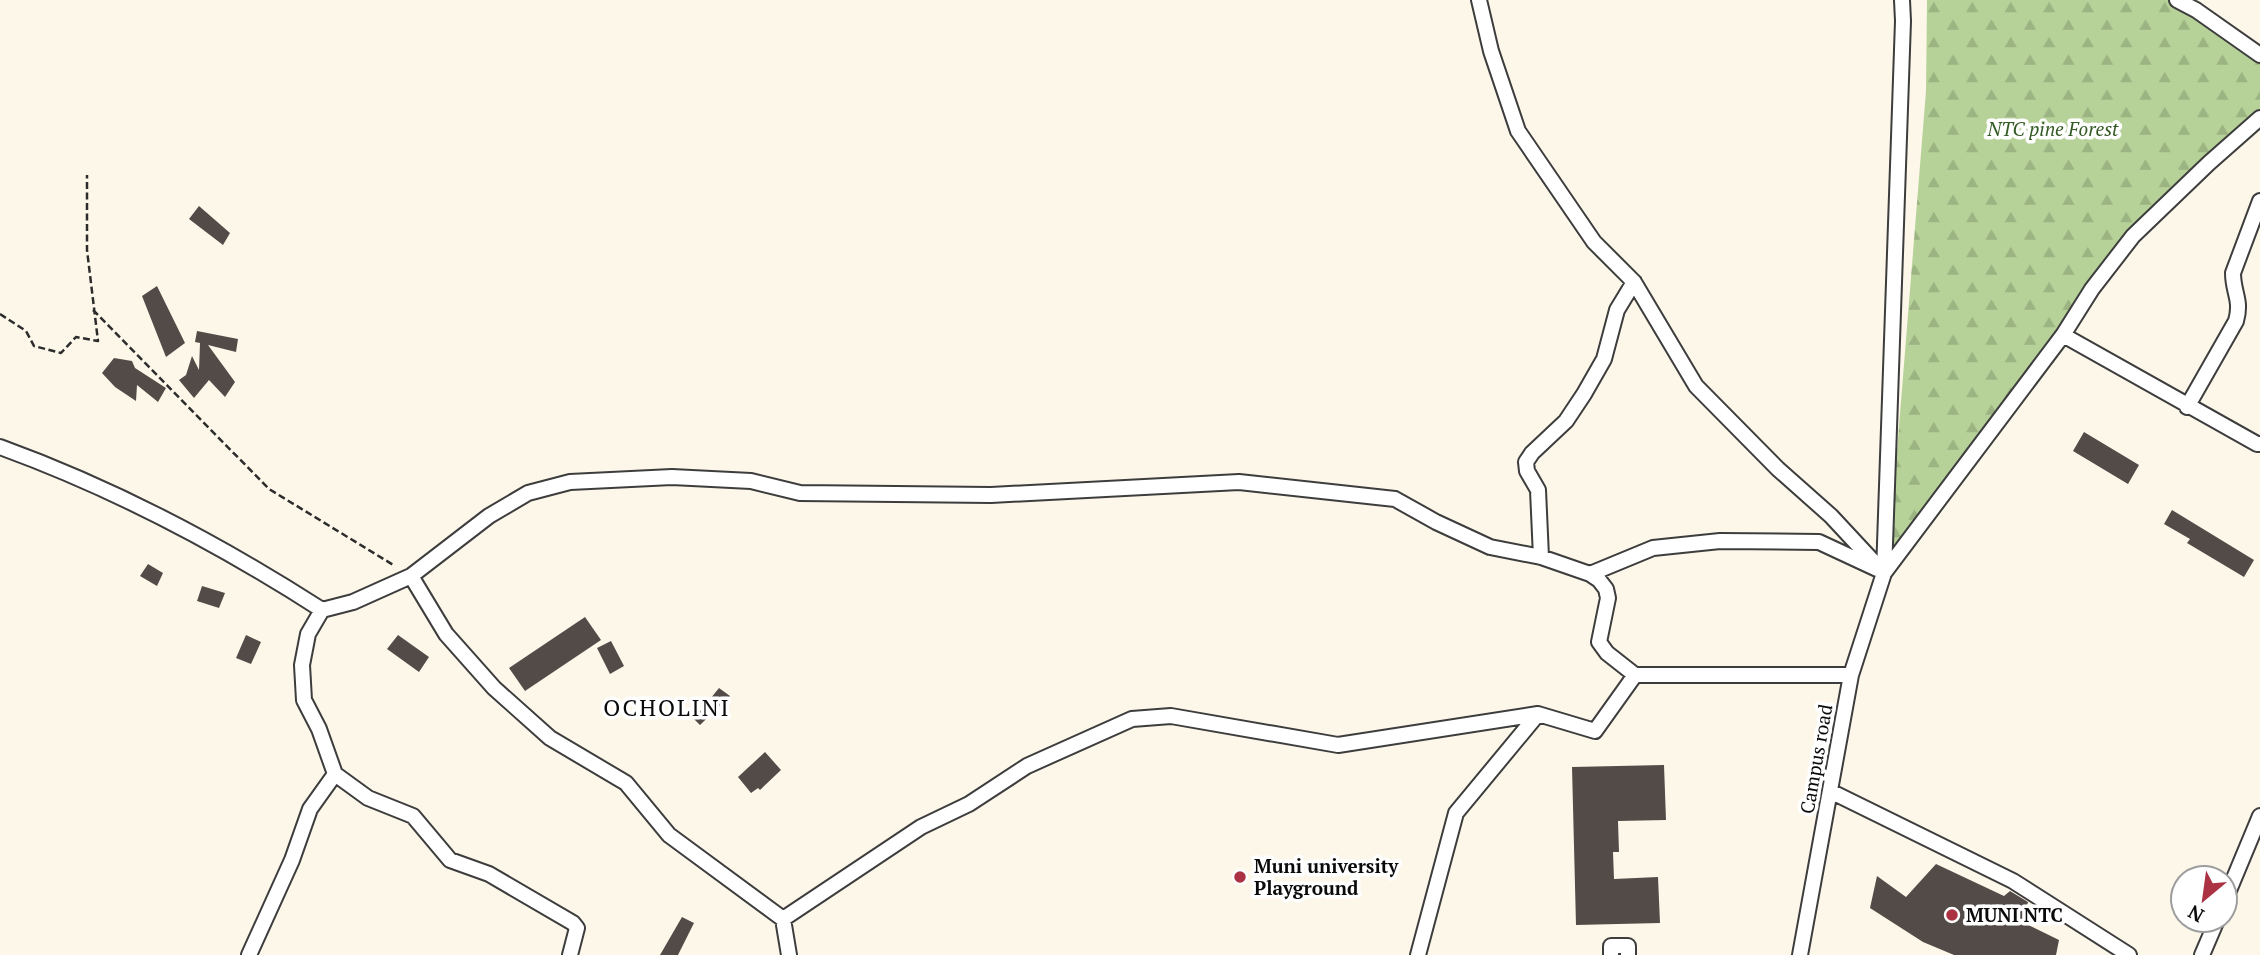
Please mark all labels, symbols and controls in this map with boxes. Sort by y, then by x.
park label: NTC pine Forest [1987,116,2119,141]
district label: OCHOLINI [603,692,731,723]
street label: Campus road [1794,702,1838,816]
place label: Muni university Playground [1254,853,1399,900]
north arrow [2169,864,2239,934]
marker: Muni university Playground [1232,869,1248,885]
text: N [2183,900,2208,929]
place label: MUNI NTC [1966,902,2063,927]
marker: MUNI NTC [1944,907,1960,923]

